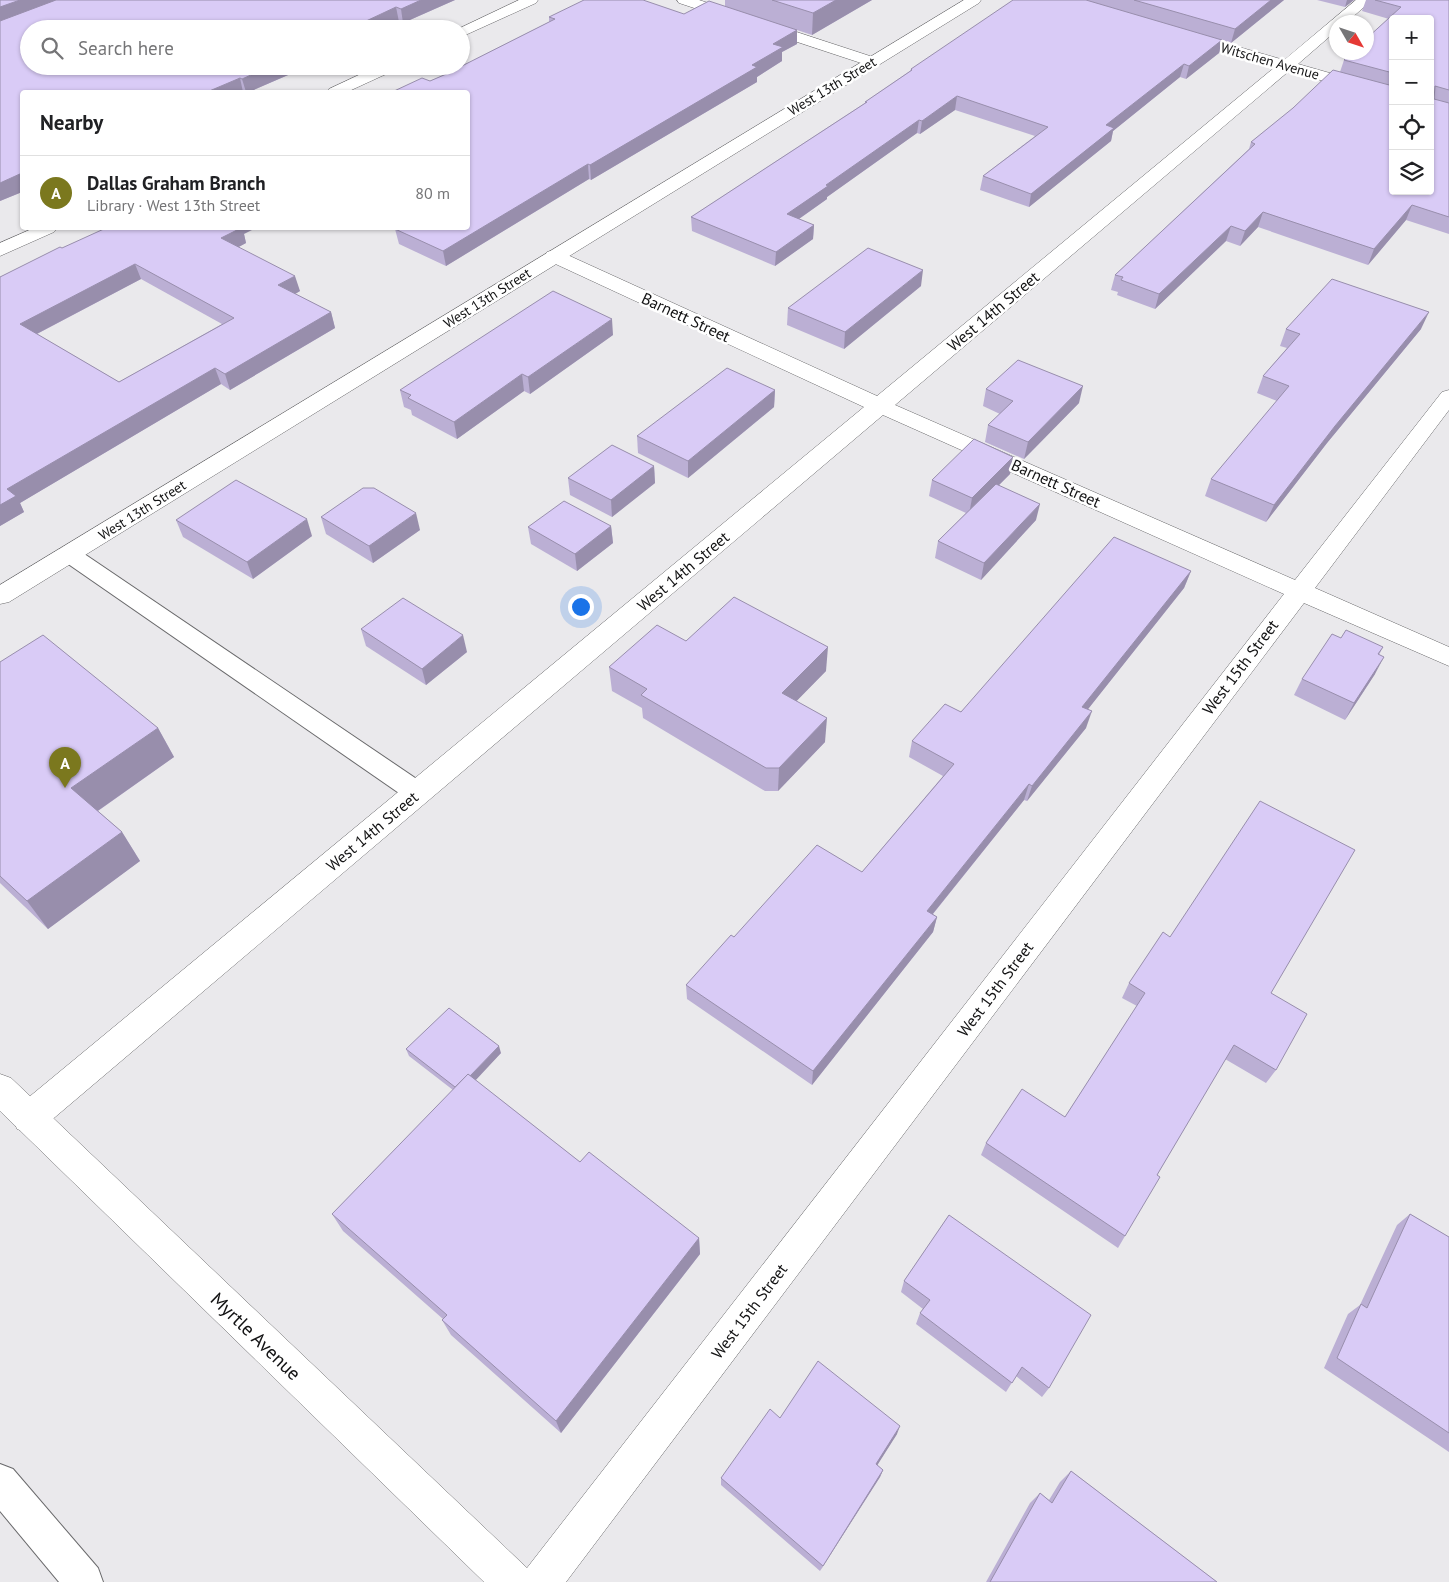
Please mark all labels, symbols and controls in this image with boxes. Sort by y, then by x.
north arrow [1329,15,1374,60]
map controls [1389,15,1434,195]
button: + [1389,15,1434,60]
search box [20,20,470,75]
icon: search [38,34,66,62]
text: Search here [78,36,174,60]
street label: Witschen Avenue [1219,38,1321,84]
street label: West 13th Street [785,52,880,119]
button: − [1389,60,1434,105]
button: locate [1389,105,1434,150]
text: Nearby [40,109,103,136]
button: layers [1389,150,1434,195]
text: Dallas Graham Branch [87,171,266,195]
text: A [51,183,61,203]
text: 80 m [415,183,450,203]
text: Library · West 13th Street [87,195,260,215]
street label: West 13th Street [440,264,534,332]
street label: West 14th Street [943,266,1043,355]
street label: Barnett Street [638,288,734,347]
street label: Barnett Street [1008,454,1104,512]
street label: West 13th Street [95,476,189,544]
street label: West 14th Street [633,526,733,615]
your location [568,594,594,620]
street label: West 15th Street [1198,615,1283,718]
pin: A [49,747,81,788]
street label: West 14th Street [322,786,422,875]
street label: West 15th Street [953,937,1038,1040]
street label: West 15th Street [707,1259,792,1362]
street label: Myrtle Avenue [206,1287,306,1385]

